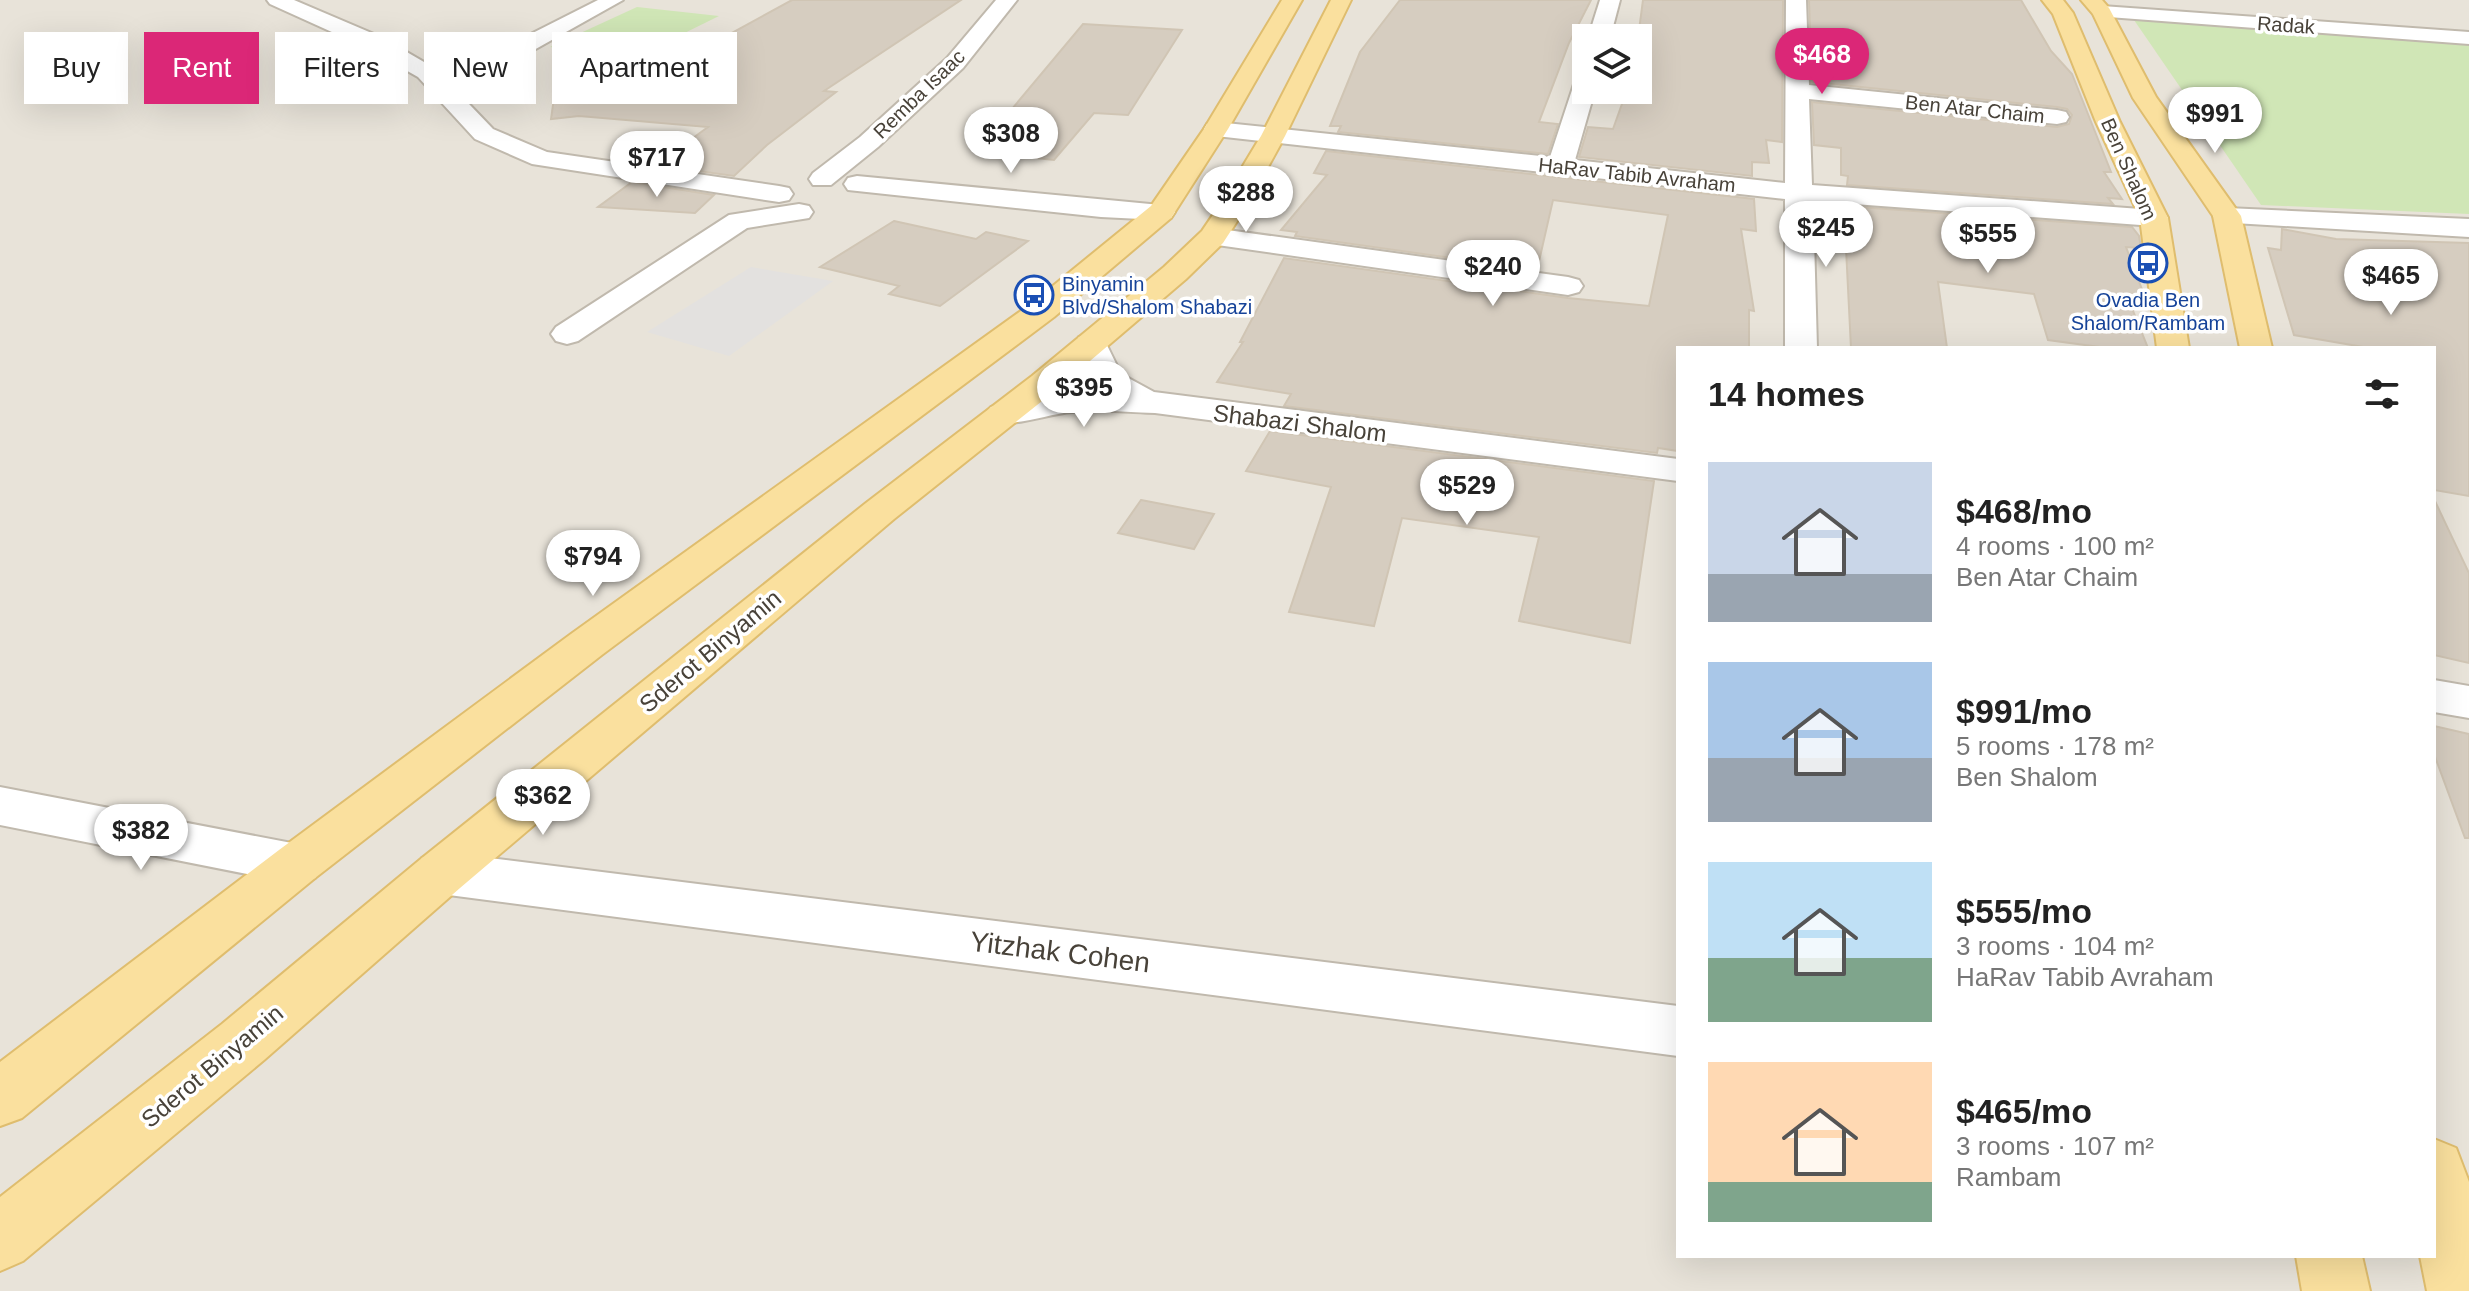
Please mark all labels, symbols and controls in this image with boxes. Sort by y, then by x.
street label: Radak [2256,12,2317,38]
map controls [1572,24,1652,104]
button: layers [1572,24,1652,104]
pin: $468 [1775,28,1869,96]
chip: Buy [24,32,128,104]
chip: Rent [144,32,259,104]
chip: Filters [275,32,408,104]
chip: New [424,32,536,104]
chip: Apartment [552,32,737,104]
text: $468 [1793,39,1851,69]
street label: Remba Isaac [869,45,969,143]
pin: $991 [2168,87,2262,155]
street label: Ben Atar Chaim [1904,91,2046,127]
text: $991 [2186,98,2244,128]
pin: $308 [964,107,1058,175]
street label: Ben Shalom [2097,115,2161,223]
text: $308 [982,118,1040,148]
pin: $717 [610,131,704,199]
text: $717 [628,142,686,172]
street label: HaRav Tabib Avraham [1537,154,1737,196]
pin: $288 [1199,166,1293,234]
text: $288 [1217,177,1275,207]
pin: $245 [1779,201,1873,269]
pin: $555 [1941,207,2035,275]
text: $245 [1797,212,1855,242]
text: $555 [1959,218,2017,248]
pin: $240 [1446,240,1540,308]
bus stop icon: Ovadia Ben Shalom/Rambam [2127,242,2169,284]
pin: $465 [2344,249,2438,317]
text: $240 [1464,251,1522,281]
text: $465 [2362,260,2420,290]
place label: Binyamin Blvd/Shalom Shabazi [1062,273,1252,318]
bus stop icon: Binyamin Blvd/Shalom Shabazi [1013,274,1055,316]
place label: Ovadia Ben Shalom/Rambam [2071,289,2225,334]
pin: $395 [1037,361,1131,429]
text: $395 [1055,372,1113,402]
icon: filters [2360,372,2404,416]
text: 14 homes [1708,375,1865,413]
street label: Shabazi Shalom [1212,399,1388,447]
pin: $529 [1420,459,1514,527]
text: $529 [1438,470,1496,500]
text: $468/mo [1956,492,2092,530]
icon: home [1772,494,1868,590]
pin: $794 [546,530,640,598]
text: 4 rooms · 100 m² [1956,531,2154,561]
text: $794 [564,541,622,571]
text: Ben Atar Chaim [1956,562,2138,592]
street label: Sderot Binyamin [634,584,786,718]
text: $991/mo [1956,692,2092,730]
icon: home [1772,694,1868,790]
text: 5 rooms · 178 m² [1956,731,2154,761]
text: Ben Shalom [1956,762,2098,792]
pin: $362 [496,769,590,837]
text: $362 [514,780,572,810]
pin: $382 [94,804,188,872]
text: $382 [112,815,170,845]
text: $555/mo [1956,892,2092,930]
icon: home [1772,894,1868,990]
street label: Yitzhak Cohen [968,926,1152,978]
text: 3 rooms · 104 m² [1956,931,2154,961]
text: HaRav Tabib Avraham [1956,962,2214,992]
street label: Sderot Binyamin [136,999,288,1133]
text: $465/mo [1956,1092,2092,1130]
icon: home [1772,1094,1868,1190]
text: 3 rooms · 107 m² [1956,1131,2154,1161]
text: Rambam [1956,1162,2061,1192]

